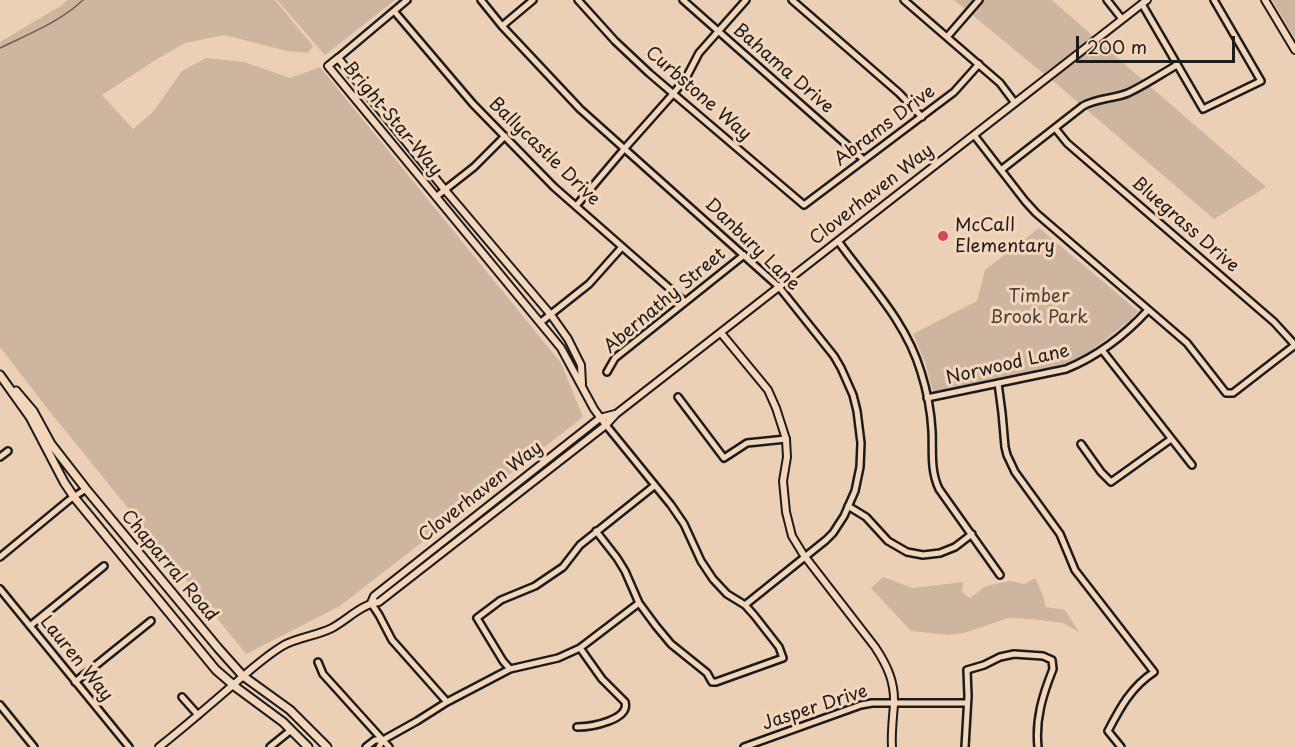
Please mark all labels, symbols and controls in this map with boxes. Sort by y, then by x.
street label: Bahama Drive [729,20,837,118]
scale bar [1079,24,1238,62]
text: 200 m [1087,33,1147,60]
street label: Curbstone Way [641,42,755,146]
street label: Bright Star Way [338,57,446,181]
street label: Abrams Drive [830,81,940,171]
street label: Ballycastle Drive [484,93,604,211]
street label: Cloverhaven Way [806,140,938,250]
street label: Bluegrass Drive [1127,172,1243,278]
street label: Danbury Lane [700,194,804,296]
place label: McCall Elementary [955,215,1055,258]
marker: McCall Elementary [936,229,950,243]
street label: Abernathy Street [600,244,730,358]
park label: Timber Brook Park [990,286,1088,328]
street label: Norwood Lane [944,340,1072,390]
street label: Cloverhaven Way [415,437,547,547]
street label: Chaparral Road [116,506,222,626]
street label: Lauren Way [35,612,117,706]
street label: Jasper Drive [760,681,870,735]

